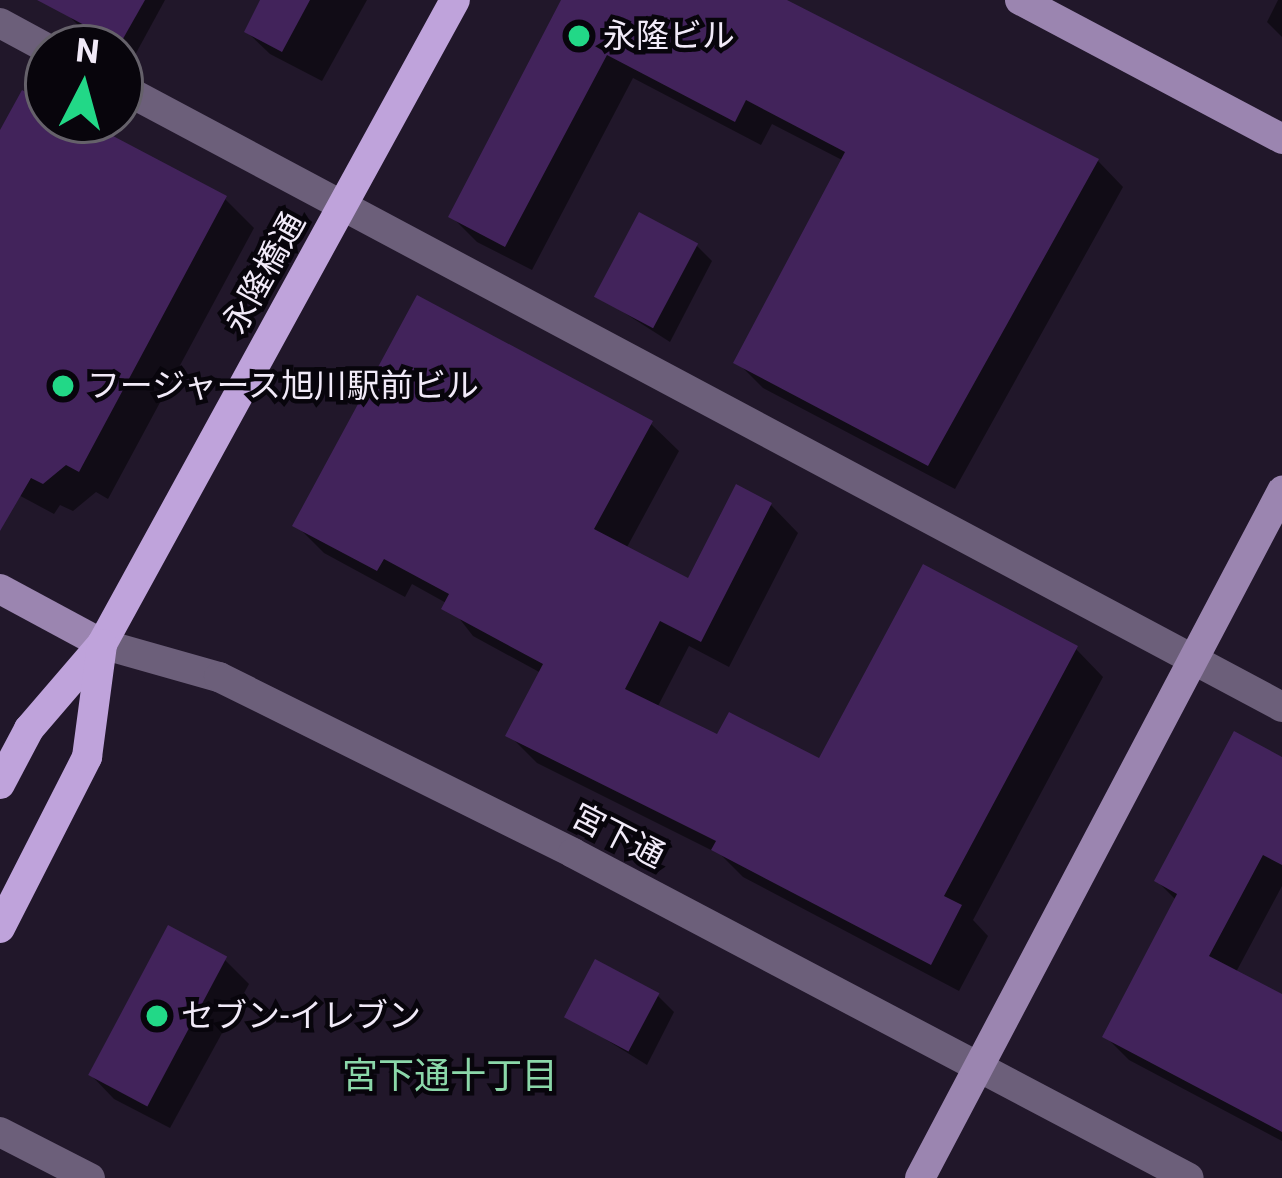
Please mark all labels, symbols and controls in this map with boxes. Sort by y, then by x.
place label: 永隆ビル [603,16,735,56]
marker: 永隆ビル [566,23,592,49]
north arrow [24,24,144,144]
text: N [74,30,101,71]
street label: 永隆橋通 [215,206,313,340]
place label: フージャース旭川駅前ビル [87,366,483,406]
marker: フージャース旭川駅前ビル [50,373,76,399]
street label: 宮下通 [565,796,671,876]
place label: セブン-イレブン [181,996,421,1036]
marker: セブン-イレブン [144,1003,170,1029]
district label: 宮下通十丁目 [342,1055,558,1099]

